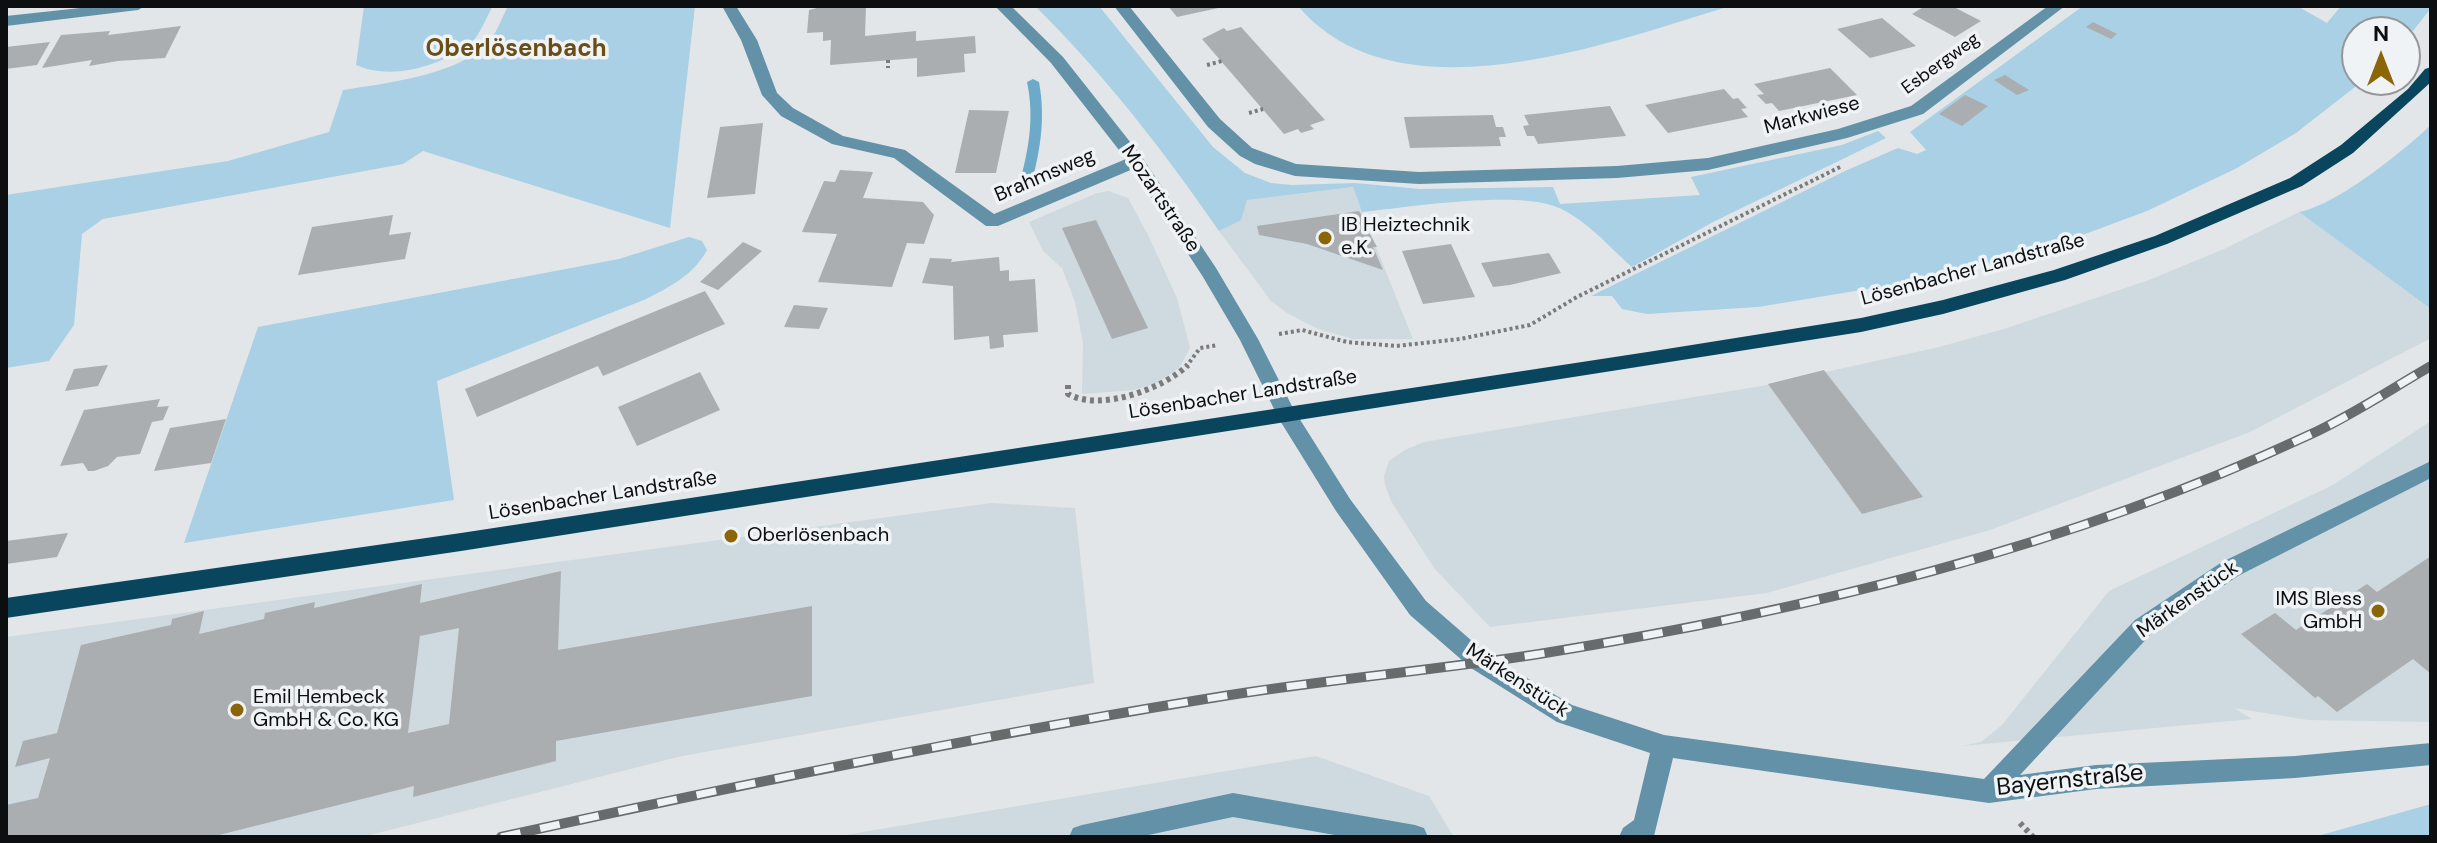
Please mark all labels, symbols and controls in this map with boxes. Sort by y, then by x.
north arrow [2341,16,2421,96]
text: N [2373,19,2389,48]
street label: Esbergweg [1898,29,1984,99]
district label: Oberlösenbach [425,36,607,64]
street label: Markwiese [1762,92,1862,140]
street label: Mozartstraße [1115,141,1205,257]
street label: Brahmsweg [991,144,1099,208]
place label: IB Heiztechnik e.K. [1341,214,1470,261]
marker: IB Heiztechnik e.K. [1316,229,1334,247]
street label: Lösenbacher Landstraße [1858,229,2088,311]
street label: Lösenbacher Landstraße [1127,365,1359,425]
street label: Lösenbacher Landstraße [487,466,719,526]
place label: Oberlösenbach [747,524,889,548]
marker: Oberlösenbach [722,527,740,545]
street label: Märkenstück [2133,556,2243,644]
place label: IMS Bless GmbH [2276,588,2362,635]
marker: IMS Bless GmbH [2369,602,2387,620]
street label: Märkenstück [1461,639,1573,723]
place label: Emil Hembeck GmbH & Co. KG [253,686,399,733]
marker: Emil Hembeck GmbH & Co. KG [228,701,246,719]
street label: Bayernstraße [1995,759,2145,803]

